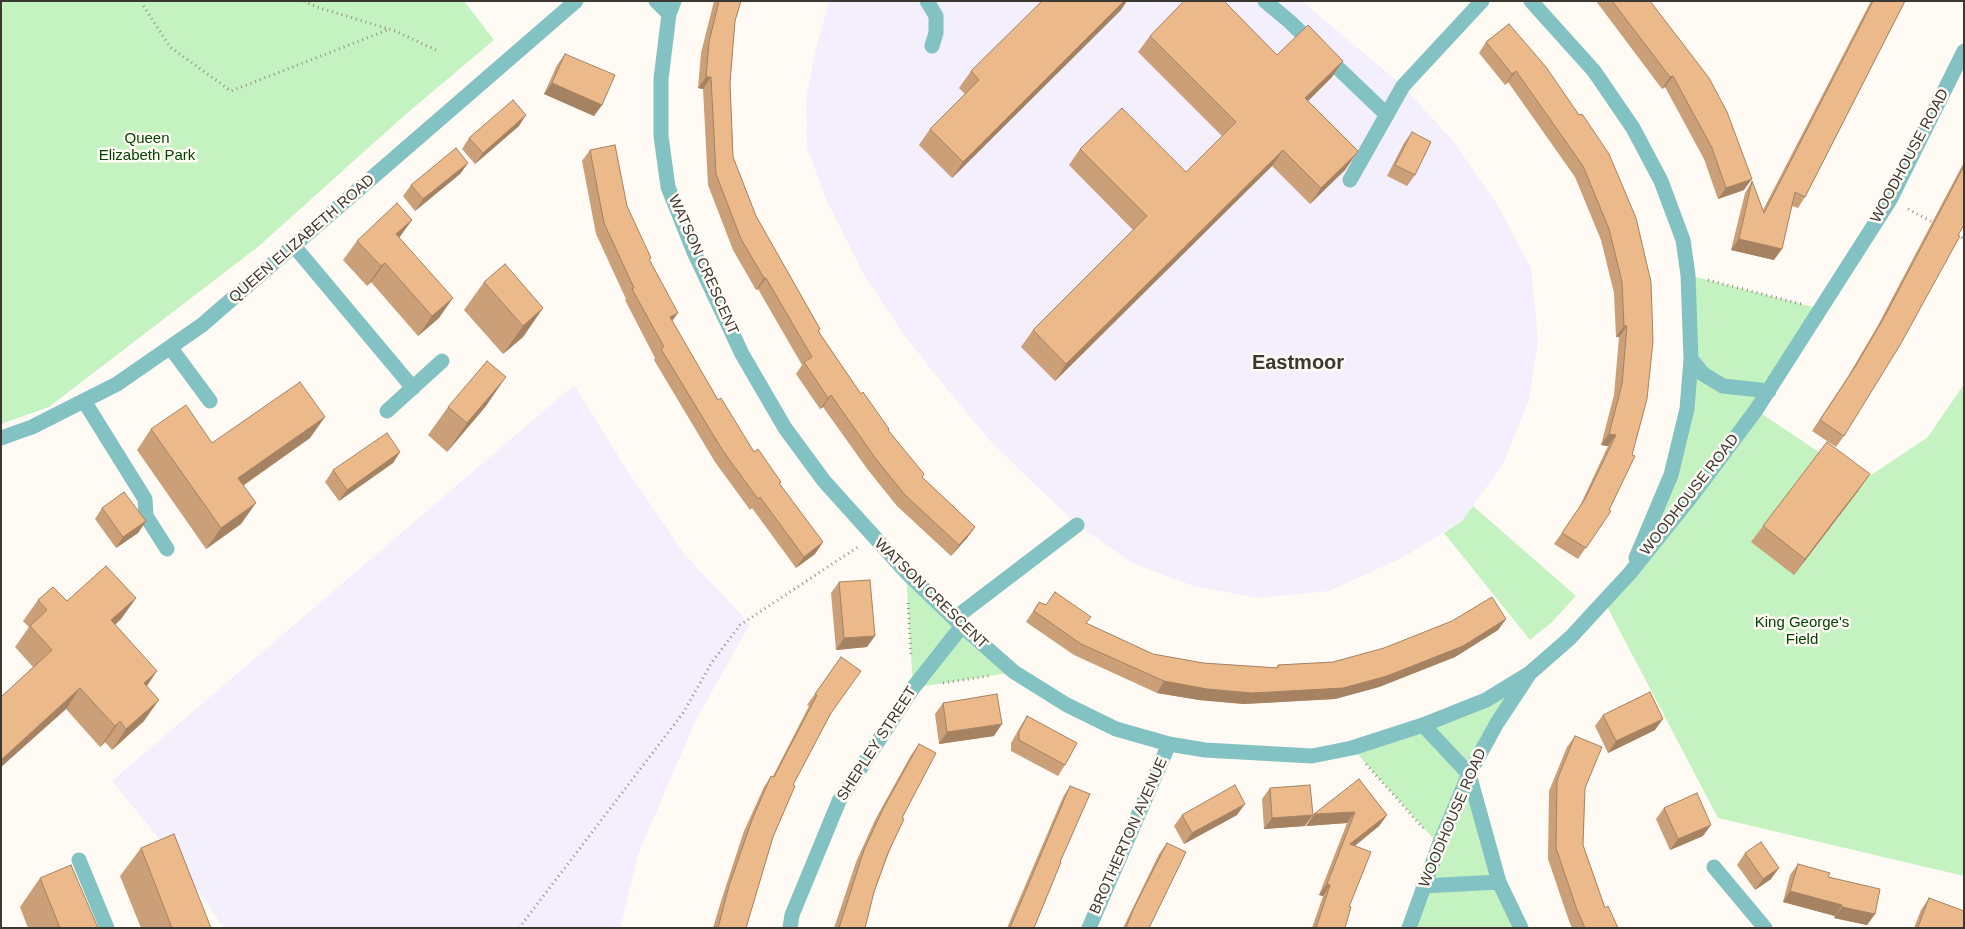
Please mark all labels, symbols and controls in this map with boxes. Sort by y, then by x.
street label: WOODHOUSE ROAD [1867,86,1953,226]
park label: Queen Elizabeth Park [99,130,195,165]
street label: QUEEN ELIZABETH ROAD [226,171,378,307]
street label: WATSON CRESCENT [664,192,742,338]
district label: Eastmoor [1252,351,1344,375]
street label: WOODHOUSE ROAD [1637,431,1743,559]
street label: WATSON CRESCENT [870,535,992,653]
park label: King George's Field [1755,614,1849,649]
street label: SHEPLEY STREET [833,684,921,804]
street label: WOODHOUSE ROAD [1416,746,1490,890]
street label: BROTHERTON AVENUE [1086,755,1172,917]

